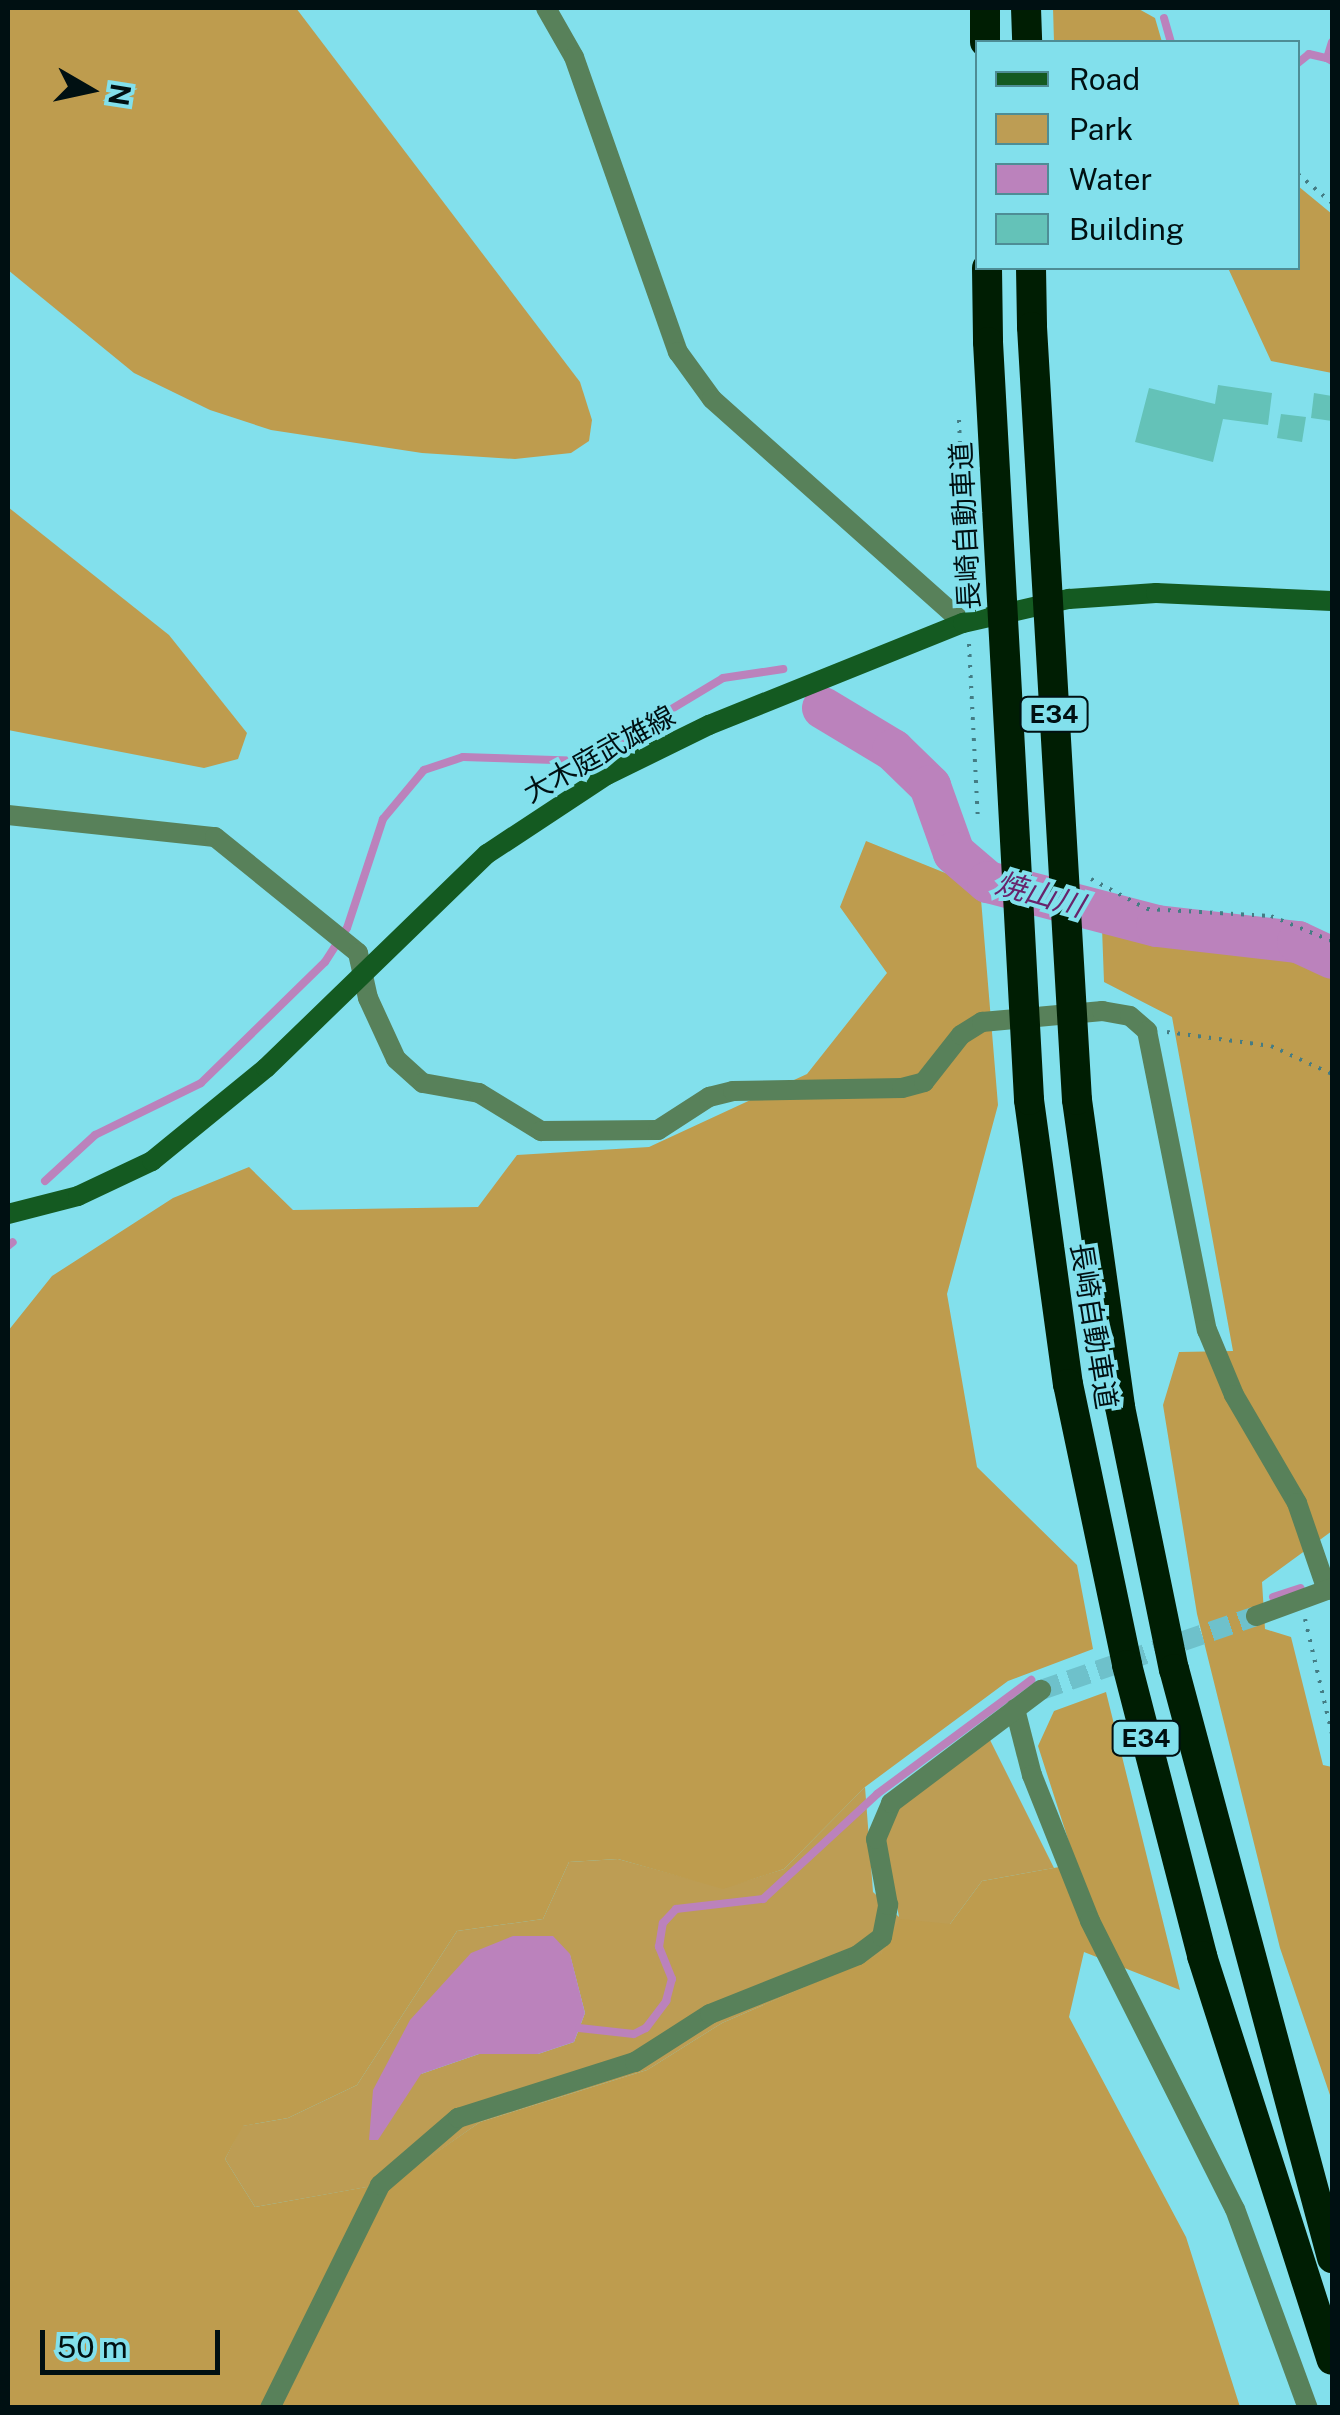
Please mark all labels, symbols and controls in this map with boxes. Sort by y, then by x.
north arrow [40,40,140,140]
legend [975,40,1300,270]
text: Road [1069,61,1140,97]
text: N [102,81,138,108]
text: Park [1069,111,1133,147]
text: Water [1069,161,1152,197]
text: Building [1069,211,1184,247]
street label: 長崎自動車道 [944,441,986,611]
road number: E34 [1019,694,1089,734]
street label: 大木庭武雄線 [517,699,681,809]
water label: 焼山川 [992,864,1088,924]
street label: 長崎自動車道 [1064,1240,1124,1412]
road number: E34 [1111,1718,1181,1758]
scale bar [45,2310,225,2372]
text: 50 m [57,2329,128,2365]

